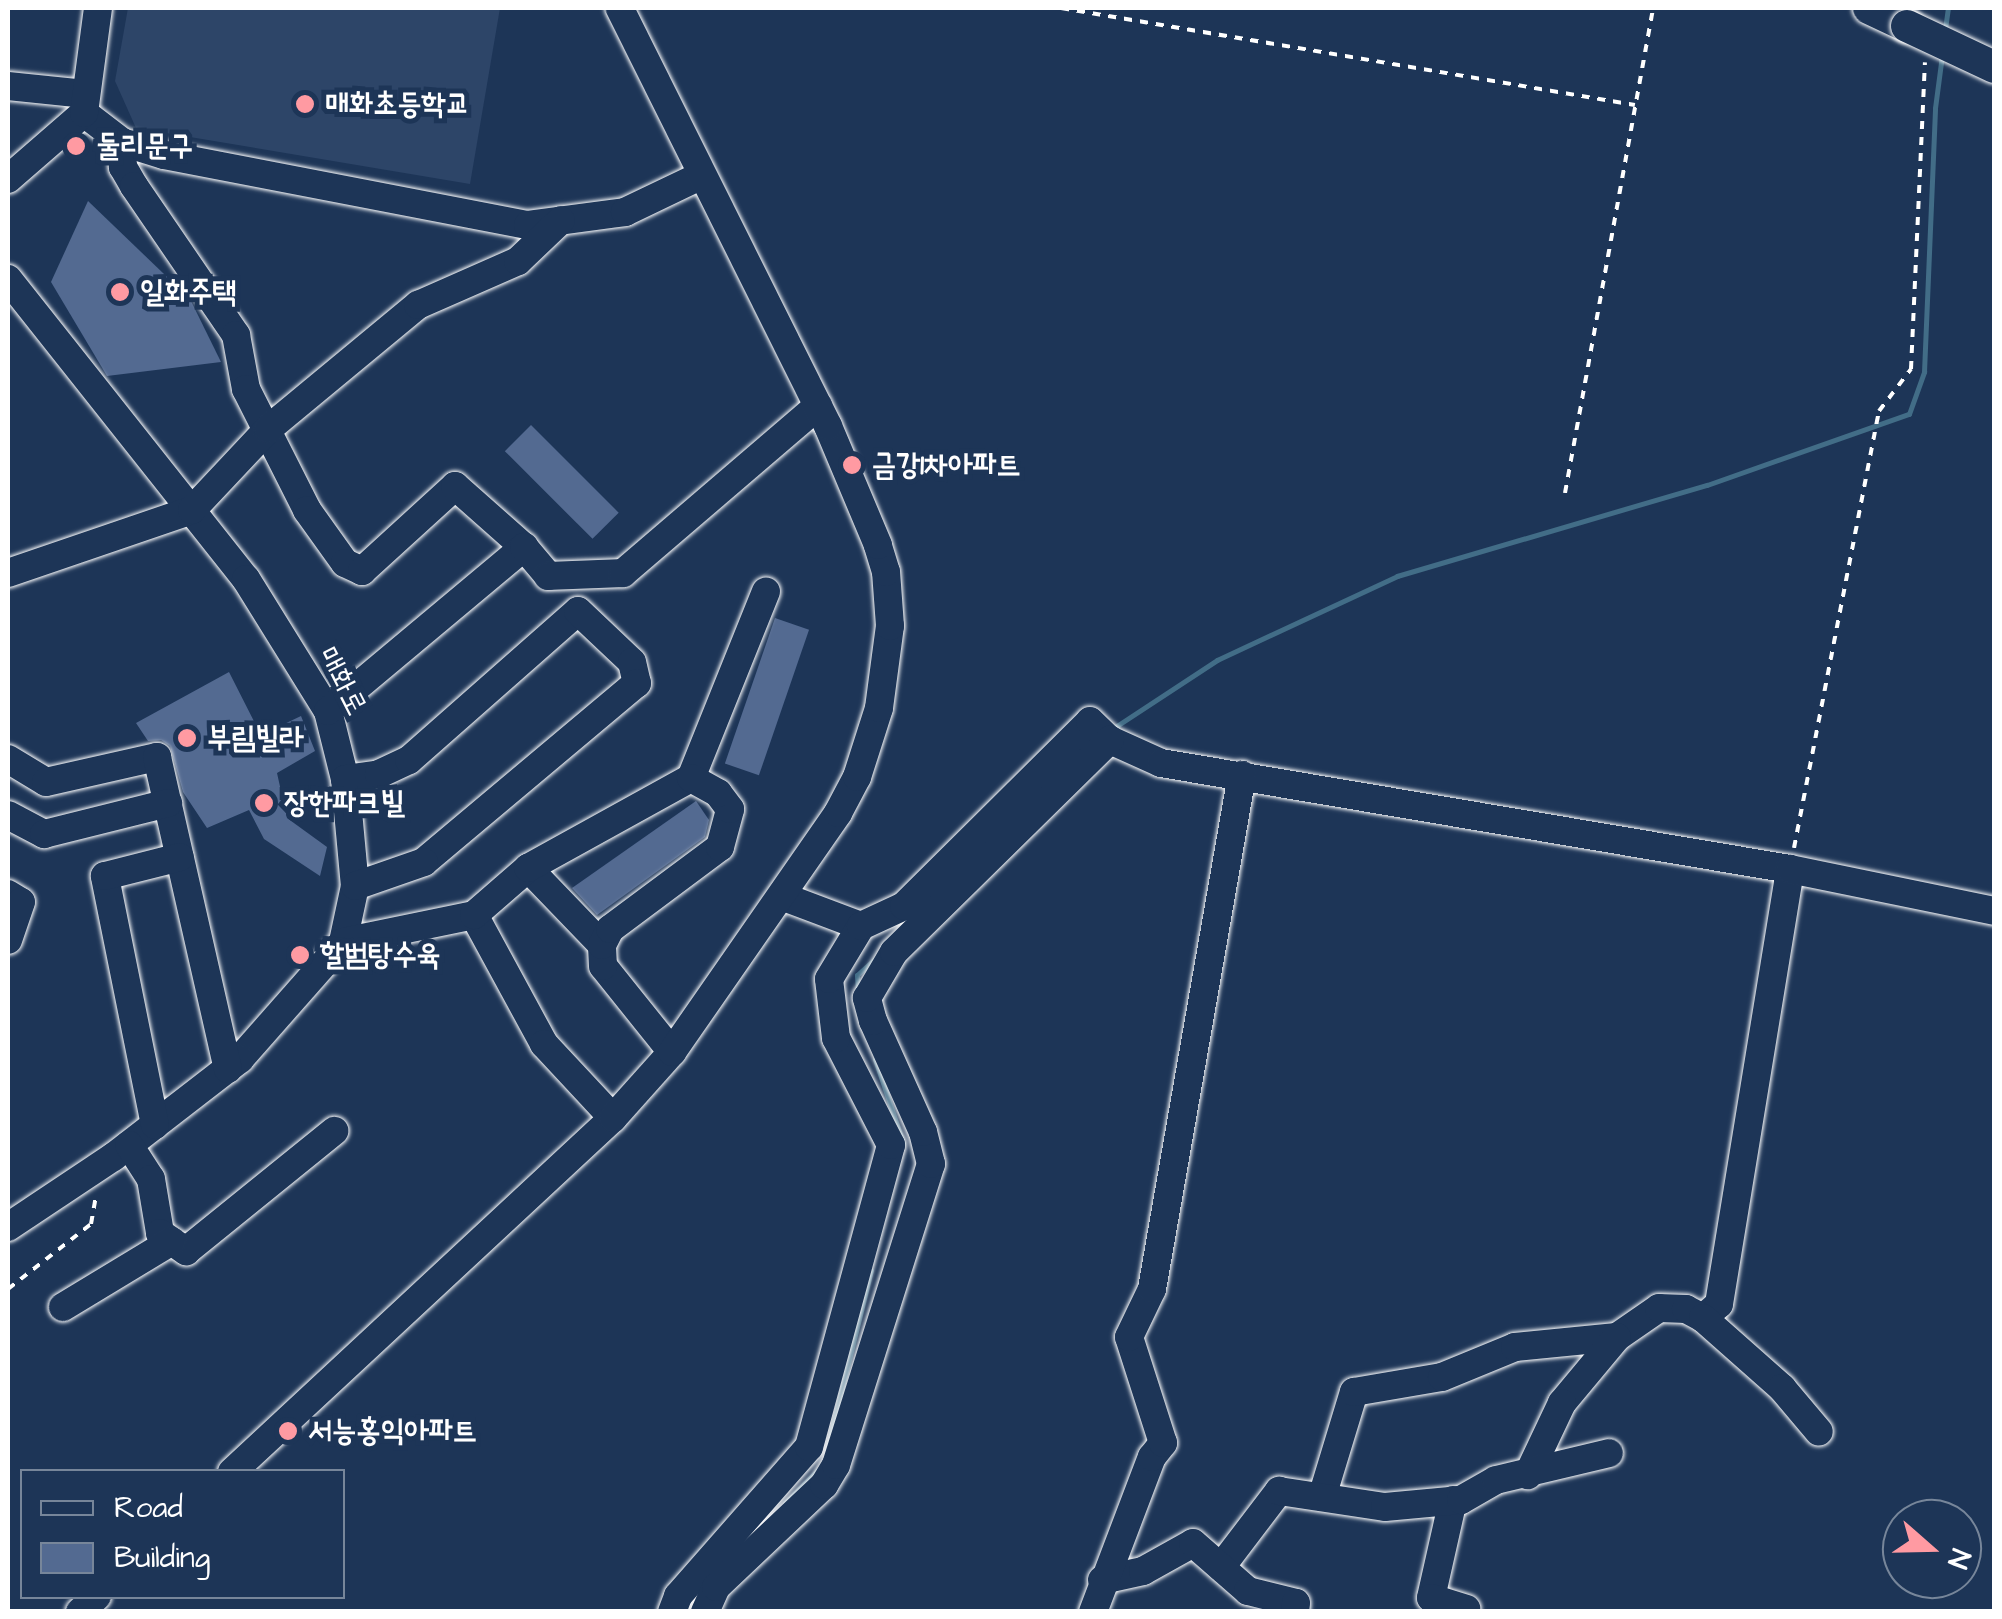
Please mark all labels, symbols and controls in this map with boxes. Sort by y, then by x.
place label: 매화초등학교 [325,86,470,122]
marker: 매화초등학교 [294,93,316,115]
place label: 둘리문구 [96,128,193,164]
marker: 둘리문구 [65,135,87,157]
place label: 일화주택 [140,274,237,310]
marker: 일화주택 [109,281,131,303]
place label: 금강1차아파트 [872,447,1021,483]
marker: 금강1차아파트 [841,454,863,476]
street label: 매화로 [310,641,374,721]
place label: 부림빌라 [207,720,304,756]
marker: 부림빌라 [176,727,198,749]
place label: 장한파크빌 [284,785,405,821]
marker: 장한파크빌 [253,792,275,814]
place label: 할범탕수육 [320,937,441,973]
marker: 할범탕수육 [289,944,311,966]
place label: 서능홍익아파트 [308,1413,477,1449]
marker: 서능홍익아파트 [277,1420,299,1442]
legend [20,1469,345,1599]
text: Road [114,1487,183,1529]
north arrow [1882,1499,1982,1599]
text: Building [114,1537,210,1579]
text: N [1937,1544,1980,1574]

